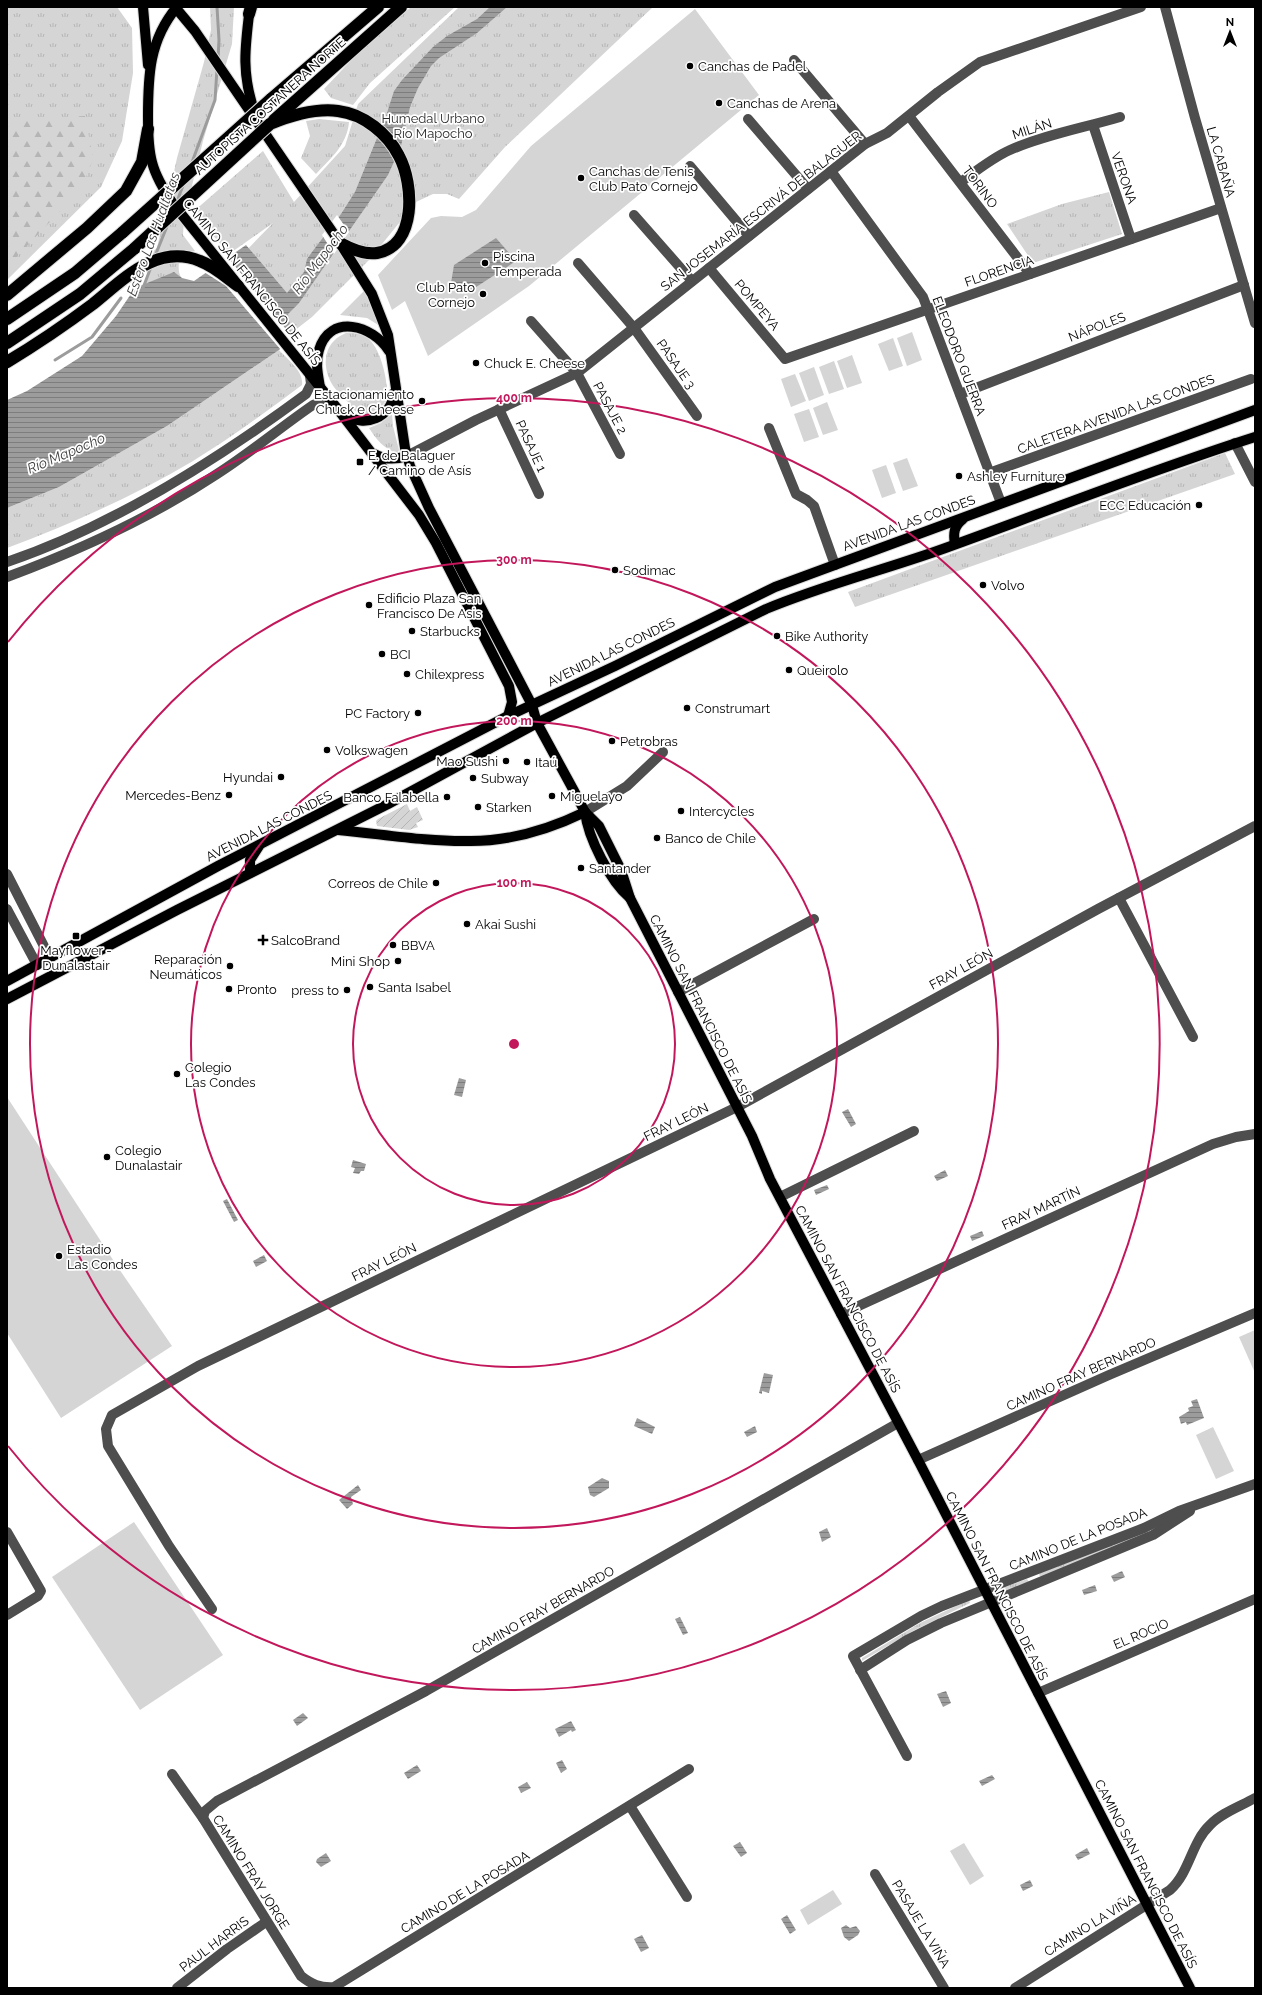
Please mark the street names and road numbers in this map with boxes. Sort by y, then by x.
street label: AUTOPISTA COSTANERA NORTE [191,34,349,178]
street label: MILÁN [1010,116,1054,142]
street label: LA CABAÑA [1204,125,1238,199]
street label: SAN JOSEMARÍA ESCRIVÁ DE BALAGUER [658,128,864,294]
street label: VERONA [1108,150,1140,206]
street label: TORINO [959,163,1001,211]
street label: CAMINO SAN FRANCISCO DE ASÍS [180,196,324,368]
street label: FLORENCIA [963,252,1036,290]
street label: POMPEYA [731,277,783,334]
street label: ELEODORO GUERRA [929,294,989,418]
street label: NÁPOLES [1066,309,1128,345]
street label: PASAJE 3 [653,336,699,392]
street label: CALETERA AVENIDA LAS CONDES [1015,371,1217,457]
street label: PASAJE 2 [590,379,630,437]
street label: PASAJE 1 [512,418,550,475]
street label: AVENIDA LAS CONDES [841,492,977,554]
street label: AVENIDA LAS CONDES [545,615,677,689]
street label: AVENIDA LAS CONDES [203,788,335,864]
street label: CAMINO SAN FRANCISCO DE ASÍS [647,912,755,1106]
street label: FRAY LEÓN [927,945,995,993]
street label: FRAY LEÓN [641,1100,711,1144]
street label: FRAY MARTÍN [999,1183,1083,1233]
street label: CAMINO SAN FRANCISCO DE ASÍS [792,1203,904,1395]
street label: FRAY LEÓN [349,1240,419,1284]
street label: CAMINO FRAY BERNARDO [1004,1334,1158,1414]
street label: CAMINO SAN FRANCISCO DE ASÍS [943,1489,1051,1683]
street label: CAMINO DE LA POSADA [1007,1504,1149,1574]
street label: CAMINO FRAY BERNARDO [469,1563,617,1657]
street label: EL ROCIO [1111,1616,1171,1652]
street label: CAMINO SAN FRANCISCO DE ASÍS [1092,1777,1200,1971]
street label: CAMINO FRAY JORGE [210,1812,292,1932]
street label: CAMINO DE LA POSADA [398,1848,532,1936]
street label: PASAJE LA VIÑA [889,1877,953,1971]
street label: CAMINO LA VIÑA [1041,1891,1139,1959]
street label: PAUL HARRIS [176,1913,252,1975]

